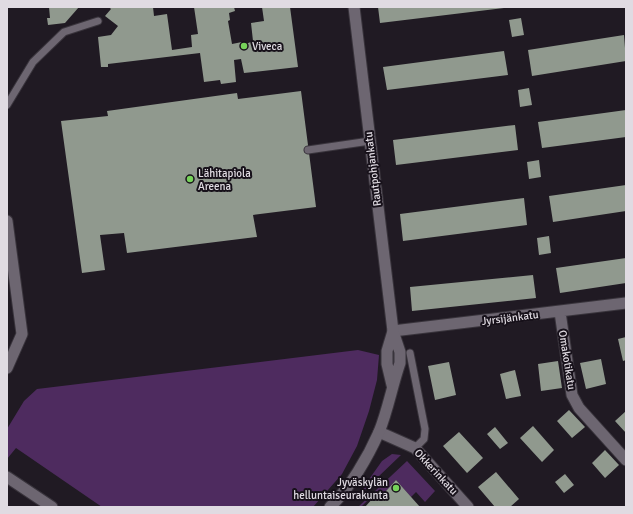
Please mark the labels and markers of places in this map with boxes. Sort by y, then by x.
place label: Viveca [252,40,283,53]
marker: Viveca [239,41,249,51]
place label: Lähitapiola Areena [198,167,251,193]
marker: Lähitapiola Areena [185,174,195,184]
place label: Jyväskylän helluntaiseurakunta [293,476,388,502]
marker: Jyväskylän helluntaiseurakunta [391,483,401,493]

